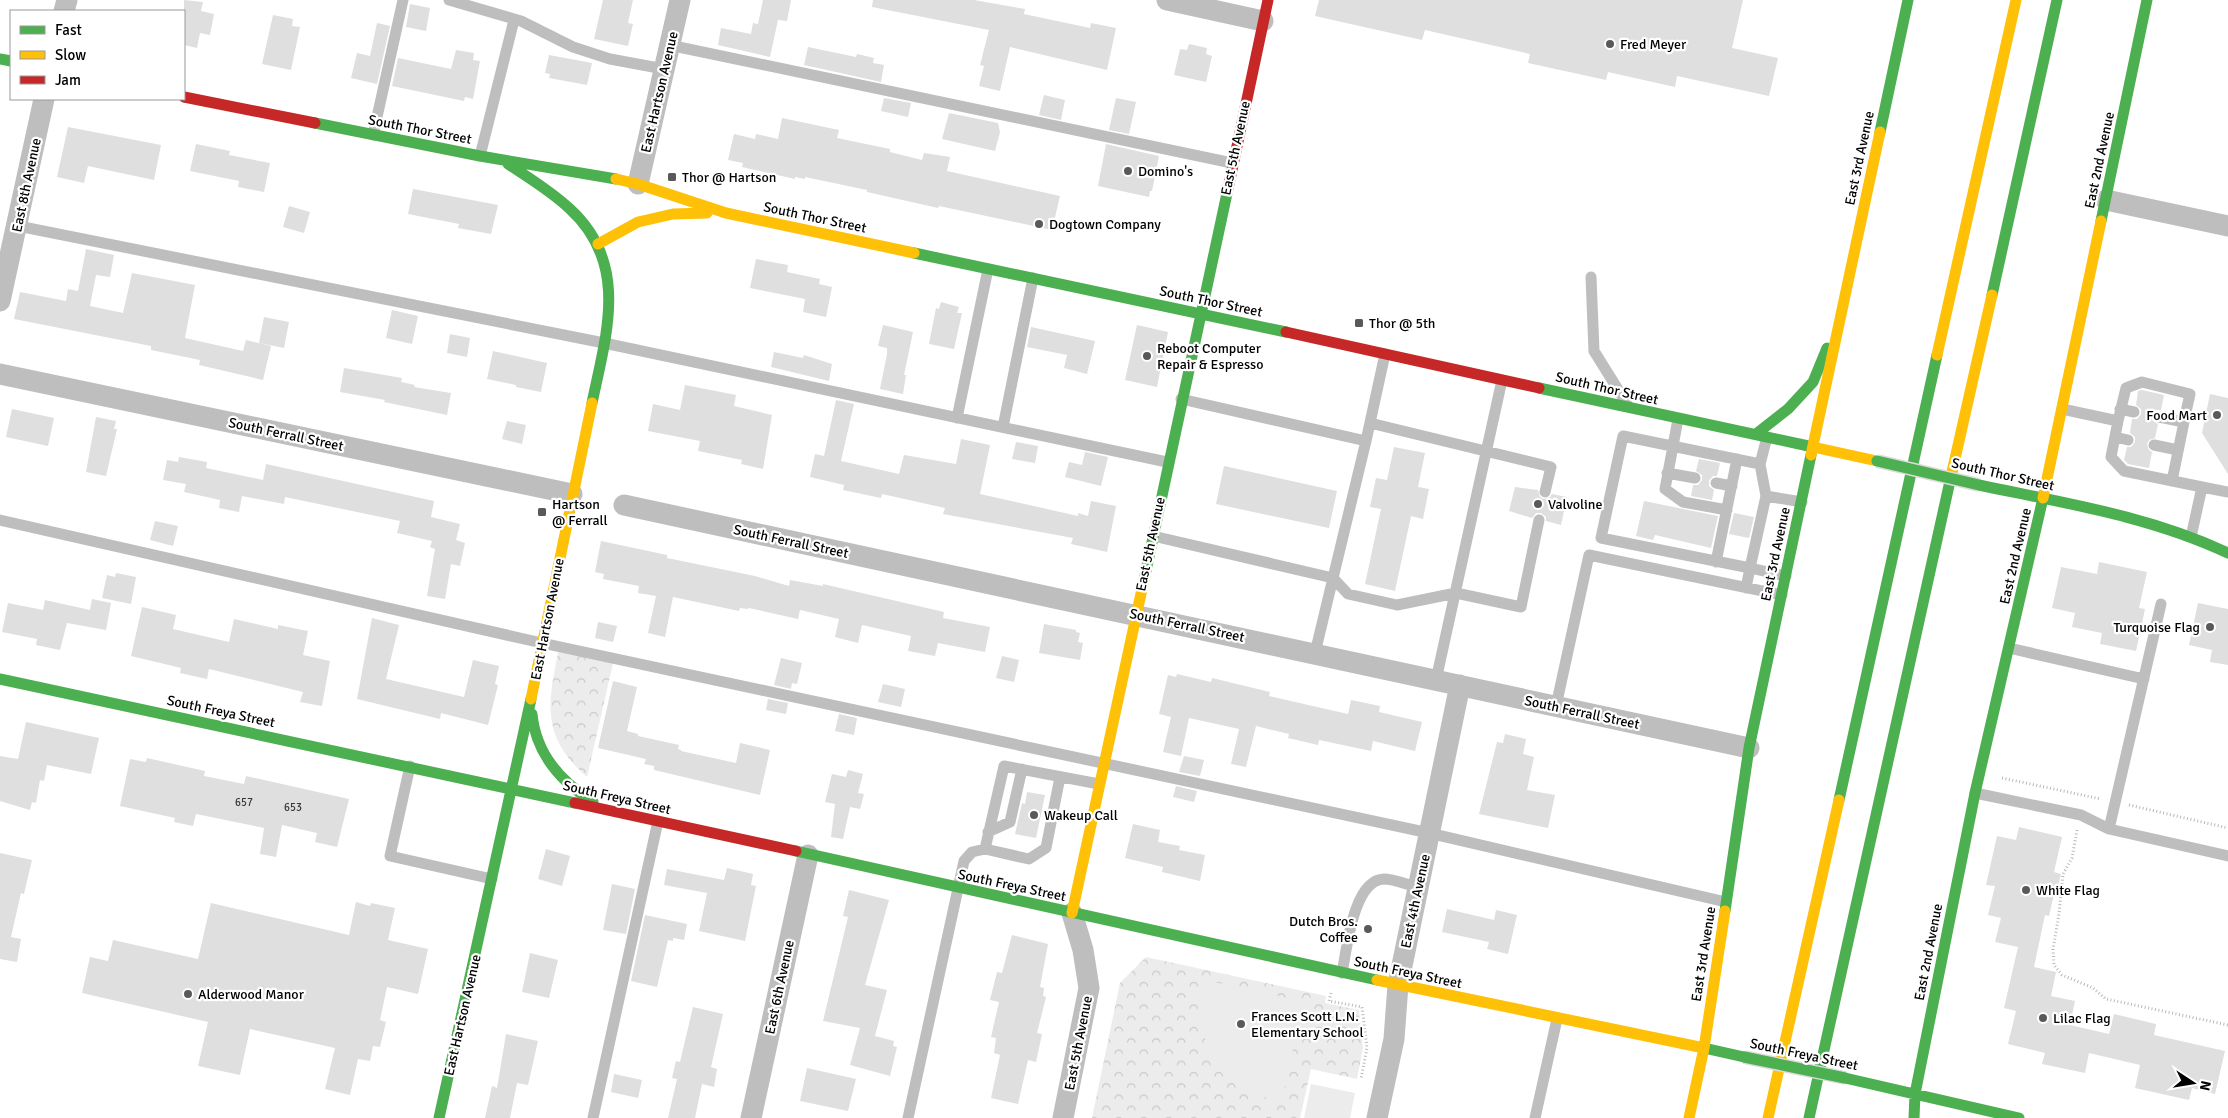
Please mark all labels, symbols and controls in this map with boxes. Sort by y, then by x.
legend [10,10,185,100]
text: Fast [55,21,82,39]
street label: East Hartson Avenue [637,30,682,154]
place label: Fred Meyer [1620,36,1687,53]
marker: Fred Meyer [1604,38,1616,50]
text: Slow [55,46,86,64]
text: Jam [55,71,81,89]
street label: East 5th Avenue [1217,99,1254,197]
street label: East 3rd Avenue [1841,109,1878,207]
street label: East 2nd Avenue [2081,110,2118,210]
street label: South Thor Street [367,111,473,148]
street label: East 8th Avenue [8,136,45,234]
place label: Domino's [1138,163,1193,180]
marker: Domino's [1122,165,1134,177]
place label: Thor @ Hartson [682,169,776,186]
marker: Thor @ Hartson [666,171,678,183]
street label: South Thor Street [762,198,868,237]
place label: Dogtown Company [1049,216,1161,233]
marker: Dogtown Company [1033,218,1045,230]
street label: South Thor Street [1158,282,1264,321]
place label: Thor @ 5th [1369,315,1435,332]
marker: Thor @ 5th [1353,317,1365,329]
place label: Reboot Computer Repair & Espresso [1157,340,1264,373]
marker: Reboot Computer Repair & Espresso [1141,350,1153,362]
street label: South Thor Street [1554,368,1660,409]
place label: Food Mart [2146,407,2207,424]
marker: Food Mart [2211,409,2223,421]
street label: South Ferrall Street [227,414,345,455]
street label: South Thor Street [1950,454,2056,495]
street label: East 5th Avenue [1132,495,1169,593]
place label: Hartson @ Ferrall [552,496,608,529]
place label: Valvoline [1548,496,1603,513]
marker: Valvoline [1532,498,1544,510]
street label: East 3rd Avenue [1757,505,1794,603]
marker: Hartson @ Ferrall [536,506,548,518]
street label: East 2nd Avenue [1996,506,2035,606]
street label: South Ferrall Street [732,521,850,562]
street label: East Hartson Avenue [527,557,568,681]
street label: South Ferrall Street [1128,605,1246,646]
place label: Turquoise Flag [2113,619,2200,636]
marker: Turquoise Flag [2204,621,2216,633]
street label: South Freya Street [165,692,277,731]
street label: South Ferrall Street [1523,692,1641,733]
street label: South Freya Street [561,777,673,818]
house number: 657 [235,796,253,809]
house number: 653 [284,801,302,814]
place label: Wakeup Call [1044,807,1118,824]
marker: Wakeup Call [1028,809,1040,821]
street label: East 4th Avenue [1397,852,1434,950]
street label: South Freya Street [956,866,1068,905]
place label: White Flag [2036,882,2100,899]
marker: White Flag [2020,884,2032,896]
street label: East 2nd Avenue [1911,902,1946,1002]
street label: East 3rd Avenue [1688,905,1719,1003]
place label: Dutch Bros. Coffee [1289,913,1358,946]
marker: Dutch Bros. Coffee [1362,923,1374,935]
street label: East 6th Avenue [761,938,798,1036]
street label: East Hartson Avenue [440,953,485,1077]
street label: South Freya Street [1352,953,1464,992]
place label: Alderwood Manor [198,986,305,1003]
marker: Alderwood Manor [182,988,194,1000]
street label: East 5th Avenue [1061,994,1096,1092]
place label: Frances Scott L.N. Elementary School [1251,1008,1364,1041]
place label: Lilac Flag [2053,1010,2111,1027]
marker: Lilac Flag [2037,1012,2049,1024]
marker: Frances Scott L.N. Elementary School [1235,1018,1247,1030]
street label: South Freya Street [1748,1035,1860,1074]
north arrow [2168,1058,2218,1108]
text: N [2196,1079,2215,1092]

